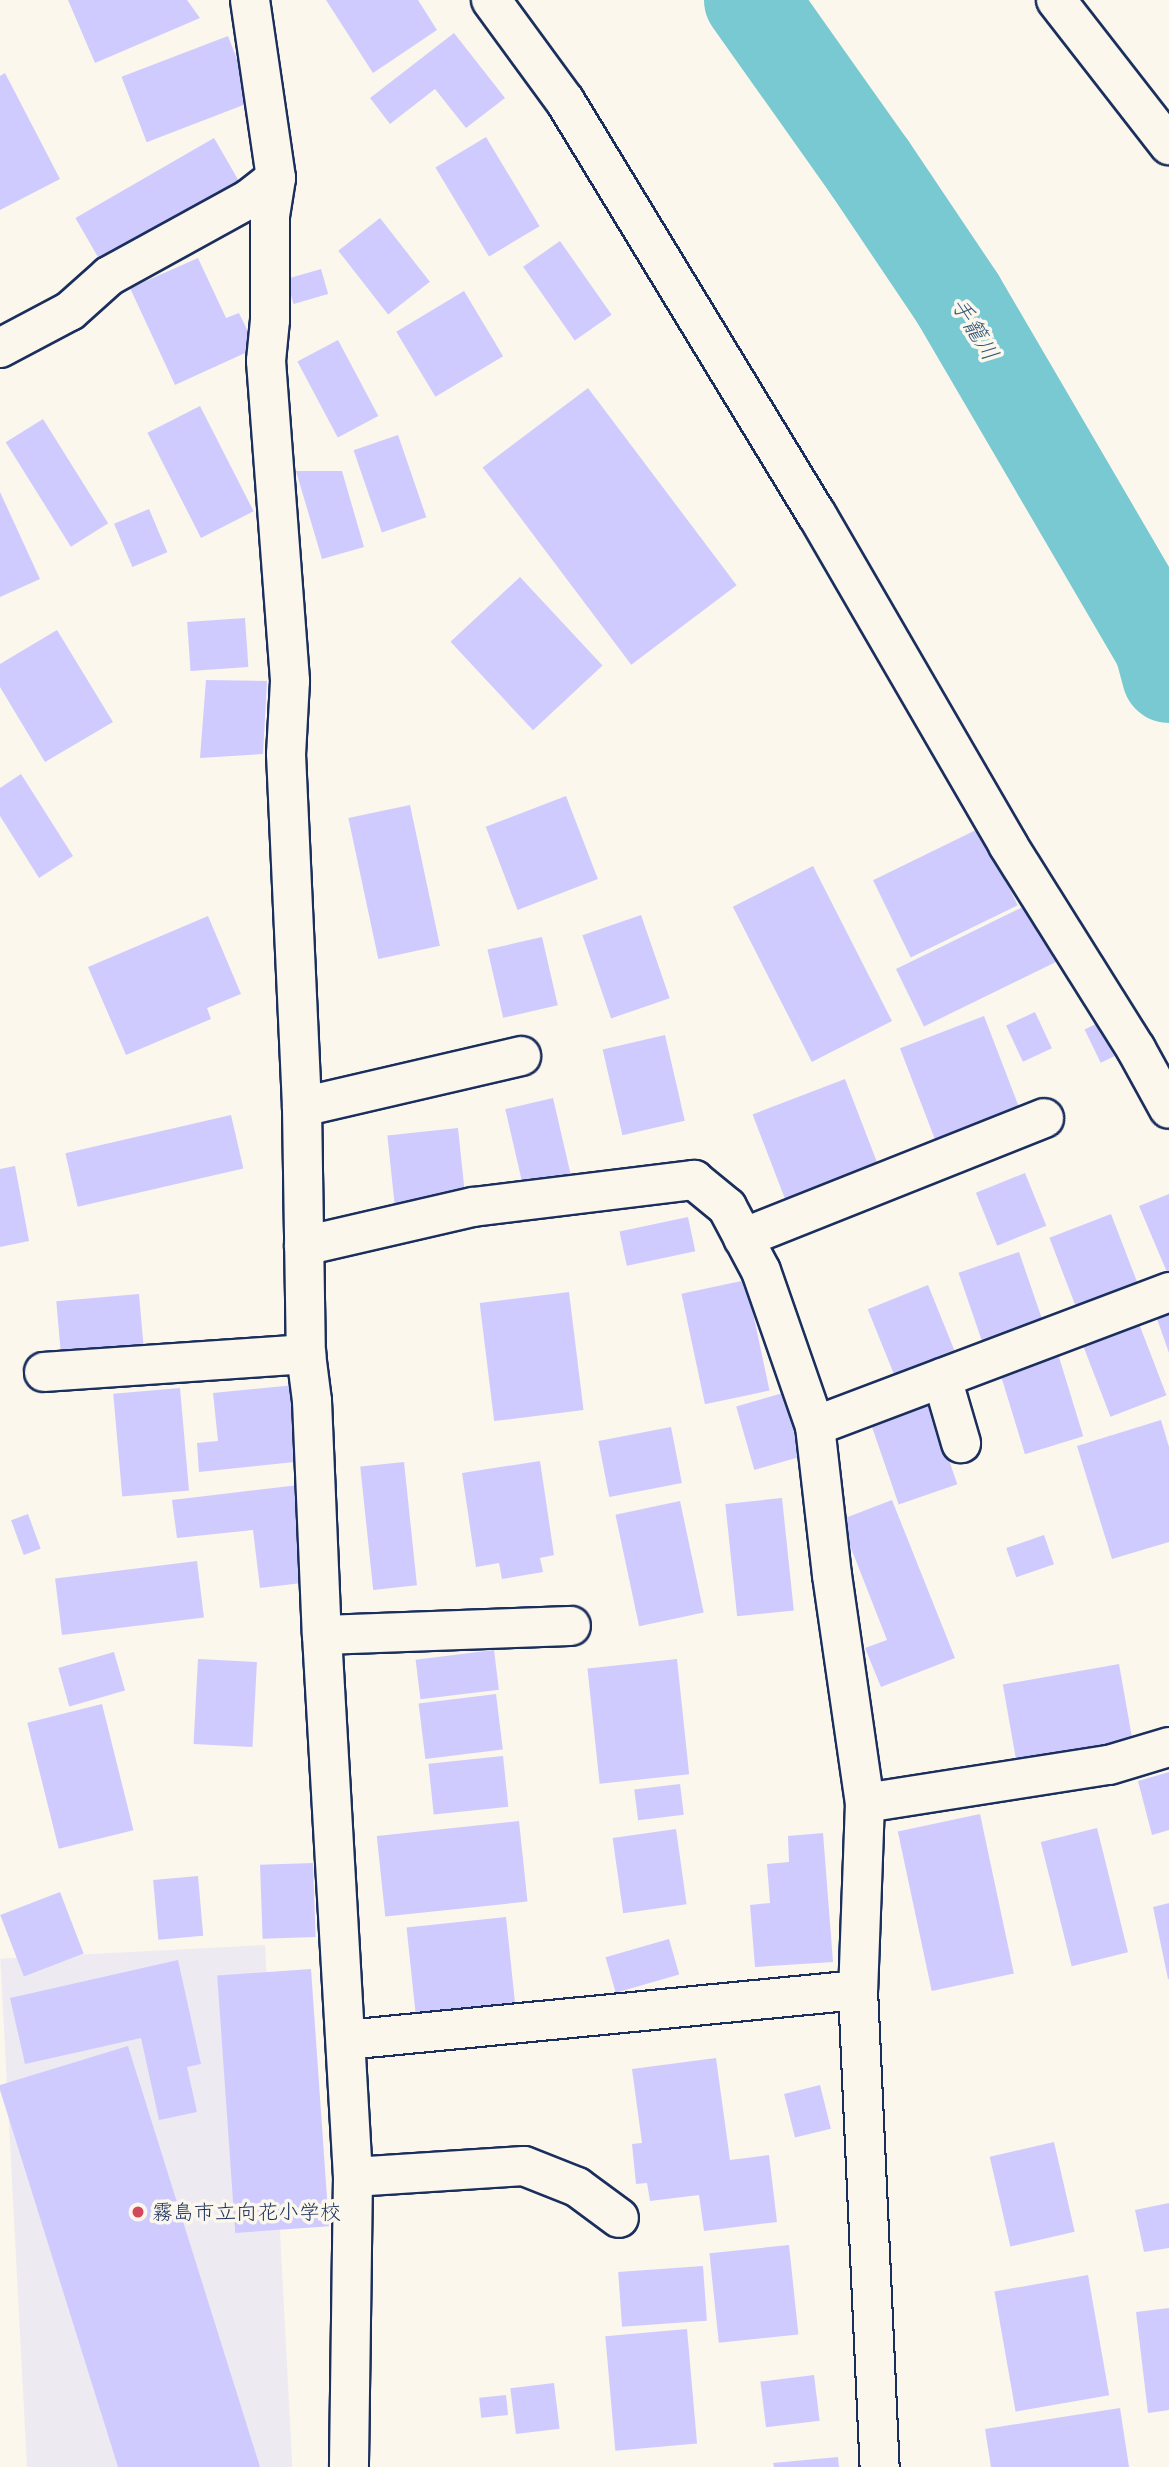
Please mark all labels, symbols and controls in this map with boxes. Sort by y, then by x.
water label: 手籠川 [945,292,1005,366]
place label: 霧島市立向花小学校 [152,2199,341,2225]
marker: 霧島市立向花小学校 [130,2204,146,2220]

